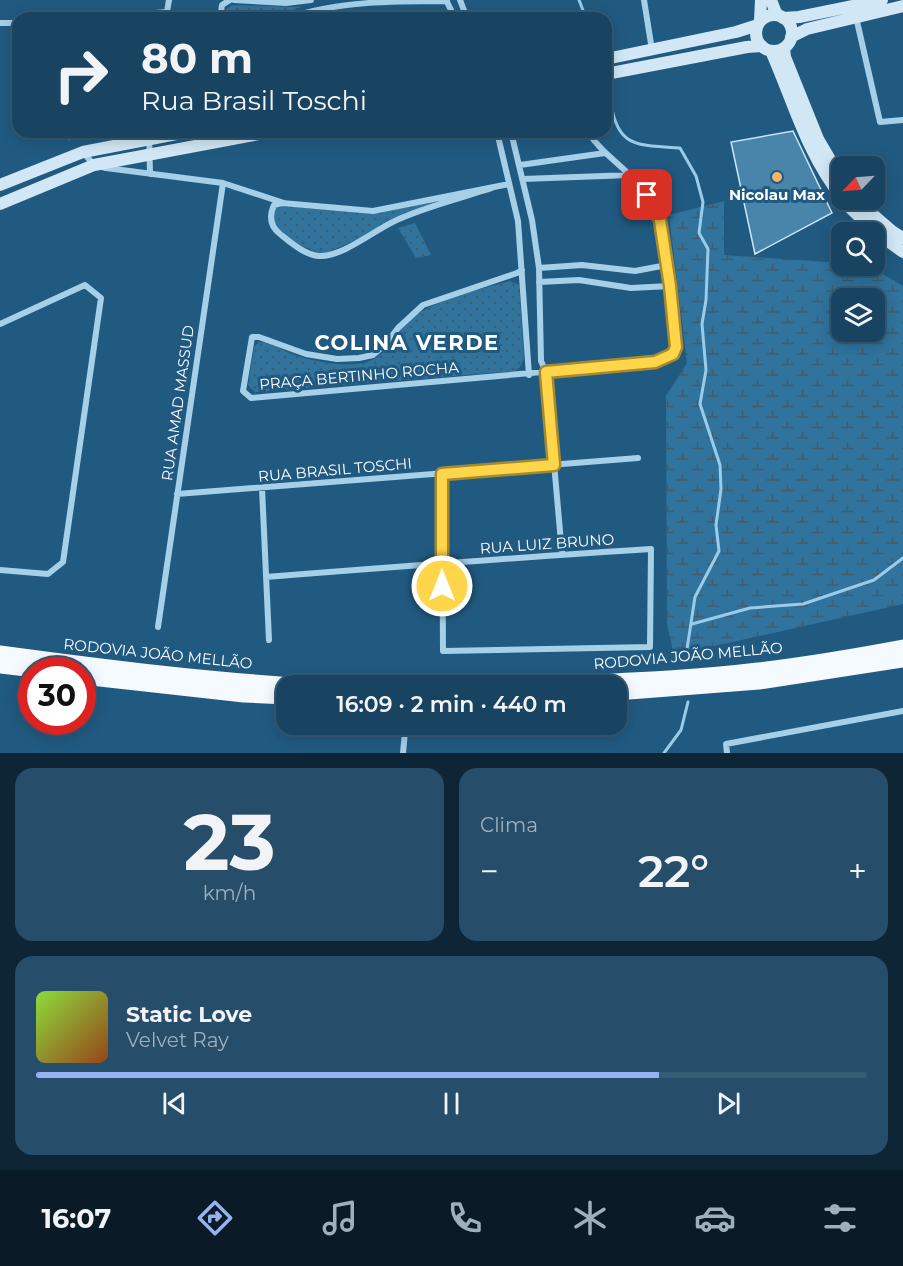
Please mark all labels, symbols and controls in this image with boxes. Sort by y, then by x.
text: 80 m [141,32,253,84]
icon: right [42,36,120,114]
text: Rua Brasil Toschi [141,84,367,117]
north arrow [831,156,885,210]
map controls [831,156,885,342]
pin [621,169,672,220]
marker: Nicolau Max [770,170,784,184]
icon: arrive [630,178,663,211]
place label: Nicolau Max [729,185,825,204]
button: search [831,222,885,276]
button: layers [831,288,885,342]
street label: RUA AMAD MASSUD [157,324,198,482]
district label: COLINA VERDE [314,330,500,355]
street label: PRAÇA BERTINHO ROCHA [258,357,460,394]
street label: RUA BRASIL TOSCHI [257,453,413,486]
street label: RUA LUIZ BRUNO [479,529,615,558]
position arrow [410,554,474,618]
street label: RODOVIA JOÃO MELLÃO [63,634,253,673]
street label: RODOVIA JOÃO MELLÃO [593,638,783,673]
speed limit sign: 30 [18,657,96,735]
text: 16:09 · 2 min · 440 m [336,691,567,718]
text: 23 [183,794,276,890]
text: Clima [480,813,538,837]
text: 22° [638,843,709,898]
text: − [480,851,499,891]
text: + [848,851,867,891]
text: km/h [203,881,256,905]
text: Static Love [126,1001,252,1028]
text: Velvet Ray [126,1028,229,1052]
icon: previous [158,1087,191,1120]
icon: pause [435,1087,468,1120]
icon: next [712,1087,745,1120]
icon: directions [194,1197,236,1239]
icon: music [319,1197,361,1239]
icon: phone [444,1197,486,1239]
icon: climate [569,1197,611,1239]
icon: car [694,1197,736,1239]
icon: filters [819,1197,861,1239]
text: 16:07 [42,1202,111,1235]

